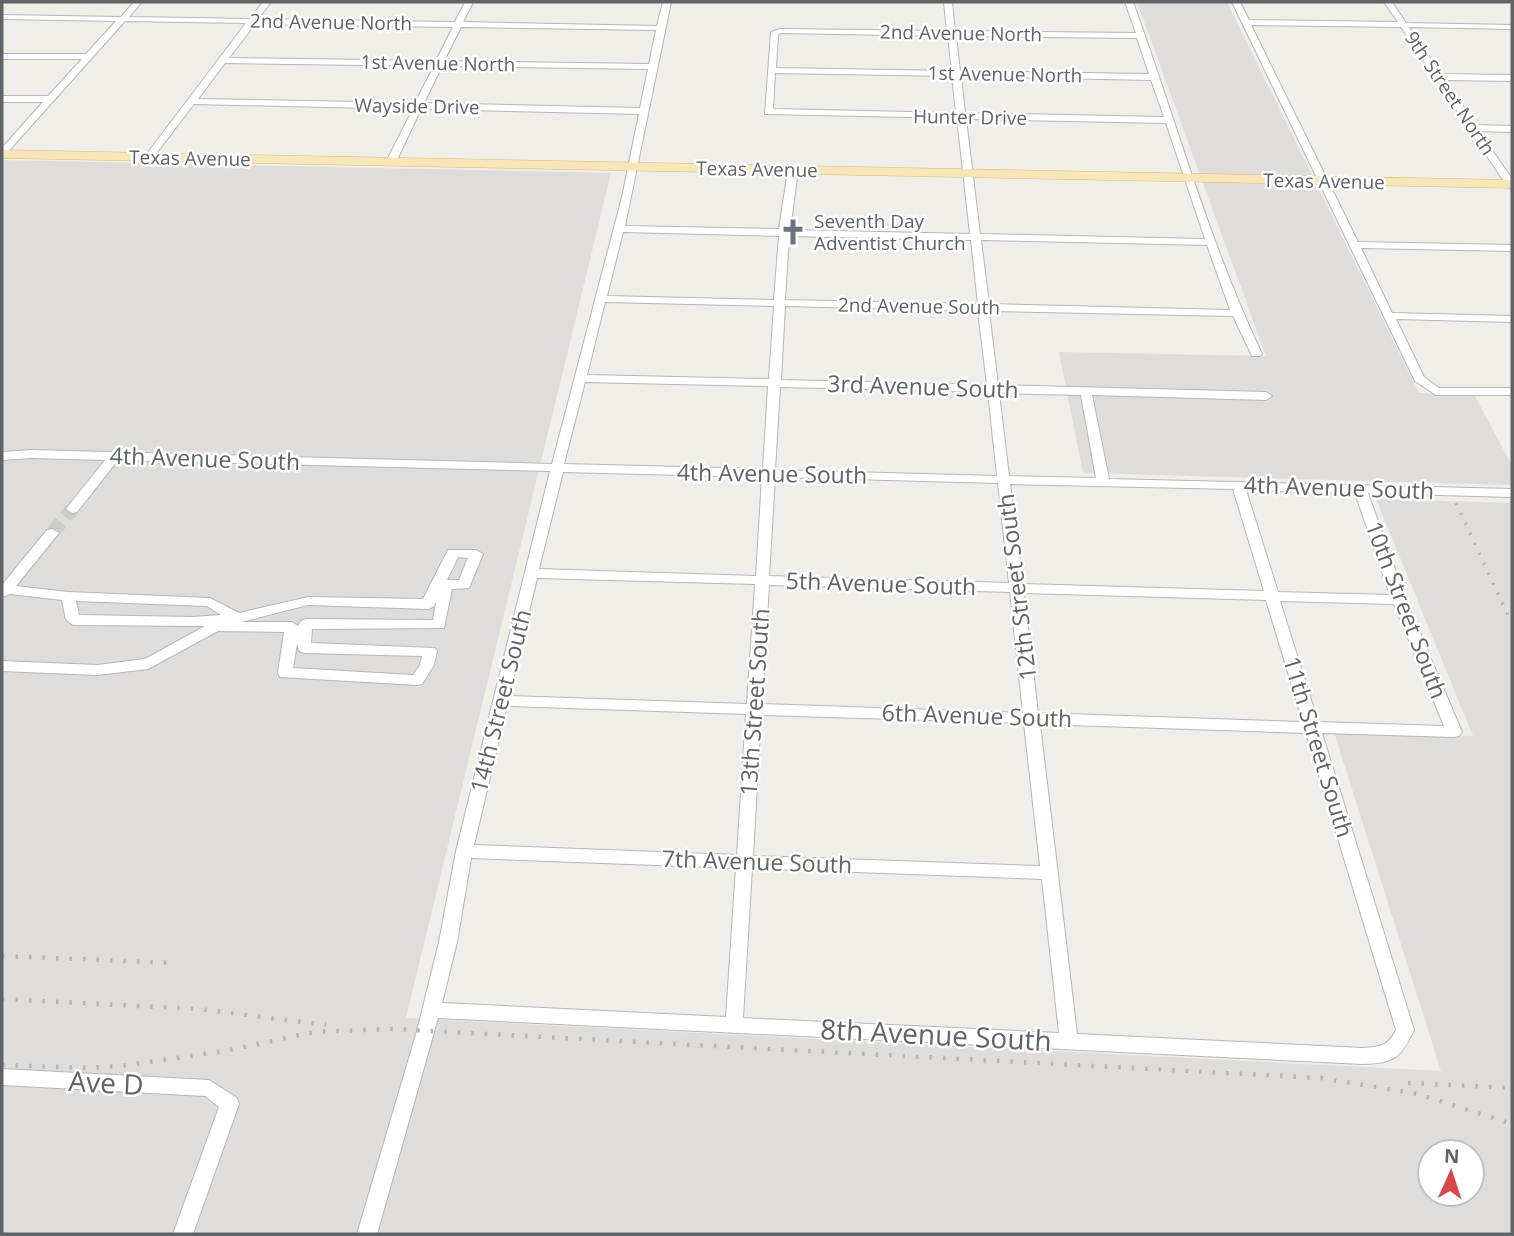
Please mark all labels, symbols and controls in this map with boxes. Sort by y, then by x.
street label: 2nd Avenue North [250,8,412,36]
street label: 2nd Avenue North [880,19,1042,47]
street label: 9th Street North [1399,26,1501,160]
street label: 1st Avenue North [360,49,516,77]
street label: 1st Avenue North [927,60,1083,88]
street label: Wayside Drive [354,92,480,120]
street label: Hunter Drive [913,103,1027,131]
street label: Texas Avenue [129,144,251,172]
street label: Texas Avenue [696,155,818,183]
street label: Texas Avenue [1263,167,1385,195]
place label: Seventh Day Adventist Church [814,208,966,256]
church icon: Seventh Day Adventist Church [778,217,808,247]
street label: 2nd Avenue South [838,292,1000,320]
street label: 3rd Avenue South [827,367,1019,405]
street label: 4th Avenue South [109,439,301,477]
street label: 4th Avenue South [677,455,867,491]
street label: 4th Avenue South [1243,468,1435,506]
street label: 12th Street South [989,492,1043,682]
street label: 10th Street South [1358,516,1455,703]
street label: 5th Avenue South [785,564,977,602]
street label: 14th Street South [462,606,538,796]
street label: 13th Street South [731,607,777,797]
street label: 11th Street South [1276,652,1362,841]
street label: 6th Avenue South [881,696,1073,734]
street label: 7th Avenue South [661,842,853,880]
street label: 8th Avenue South [819,1009,1053,1059]
street label: Ave D [68,1061,145,1103]
north arrow [1416,1138,1486,1208]
text: N [1443,1143,1460,1169]

